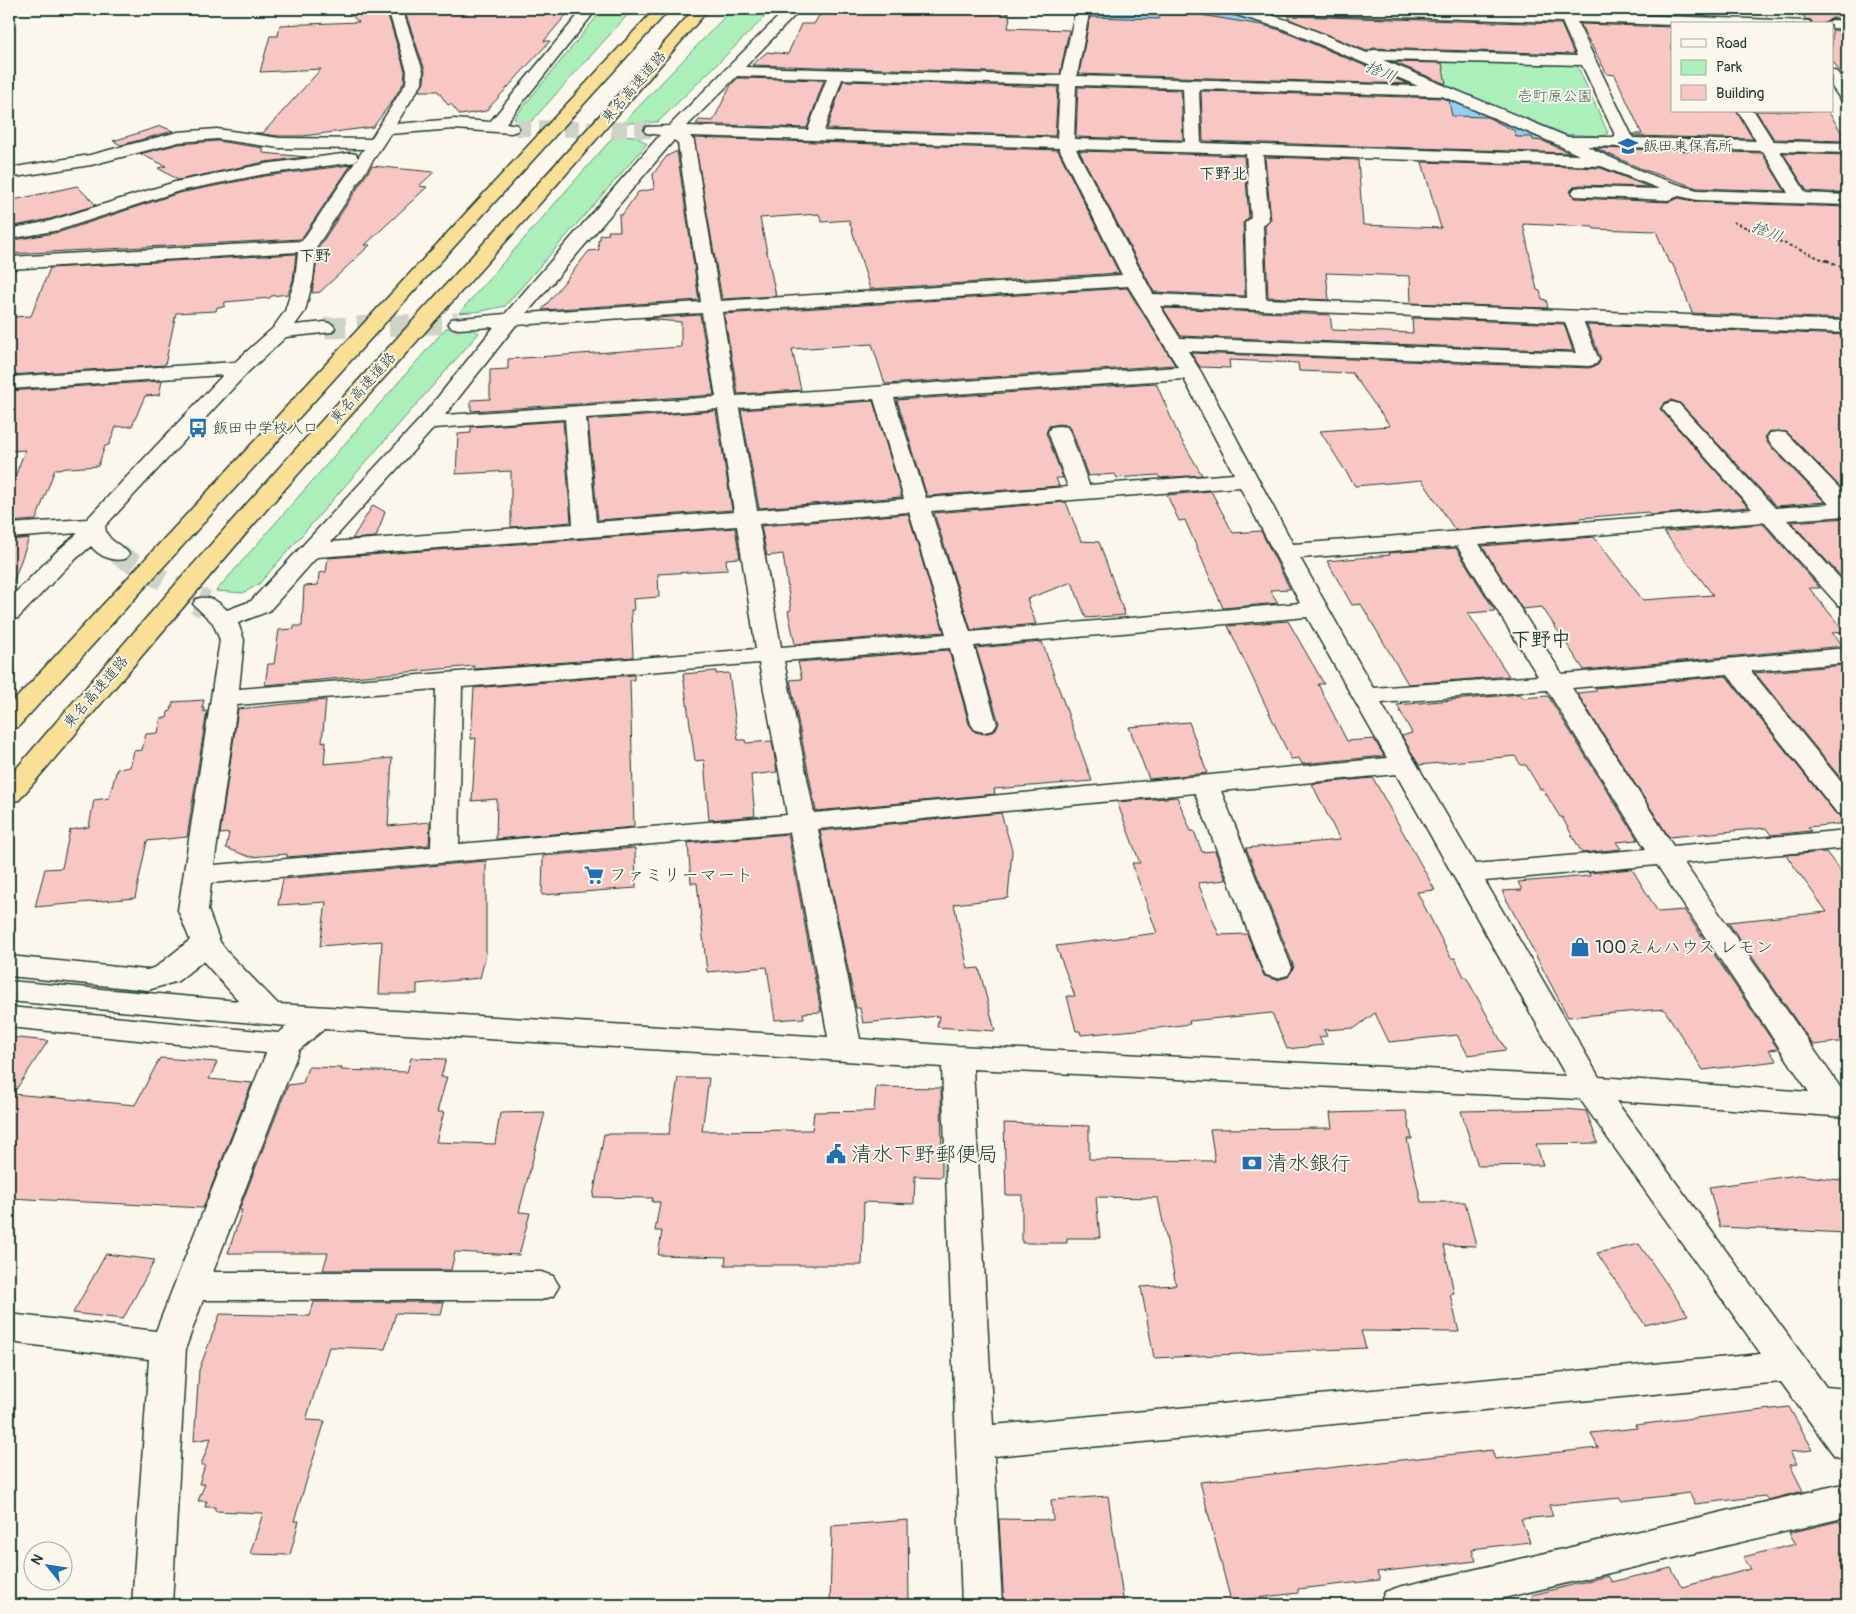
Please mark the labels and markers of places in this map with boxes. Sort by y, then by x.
school or university icon: 飯田東保育所 [1617,135,1639,157]
place label: 飯田東保育所 [1643,137,1733,156]
bus stop icon: 飯田中学校入口 [187,417,209,439]
place label: 飯田中学校入口 [213,419,318,438]
supermarket icon: ファミリーマート [583,864,605,886]
place label: ファミリーマート [609,864,753,887]
shop icon: 100えんハウス レモン [1569,936,1591,958]
place label: 100えんハウス レモン [1595,936,1773,959]
place label: 清水下野郵便局 [851,1141,998,1168]
public building icon: 清水下野郵便局 [825,1143,847,1165]
place label: 清水銀行 [1267,1150,1351,1177]
bank icon: 清水銀行 [1241,1152,1263,1174]

